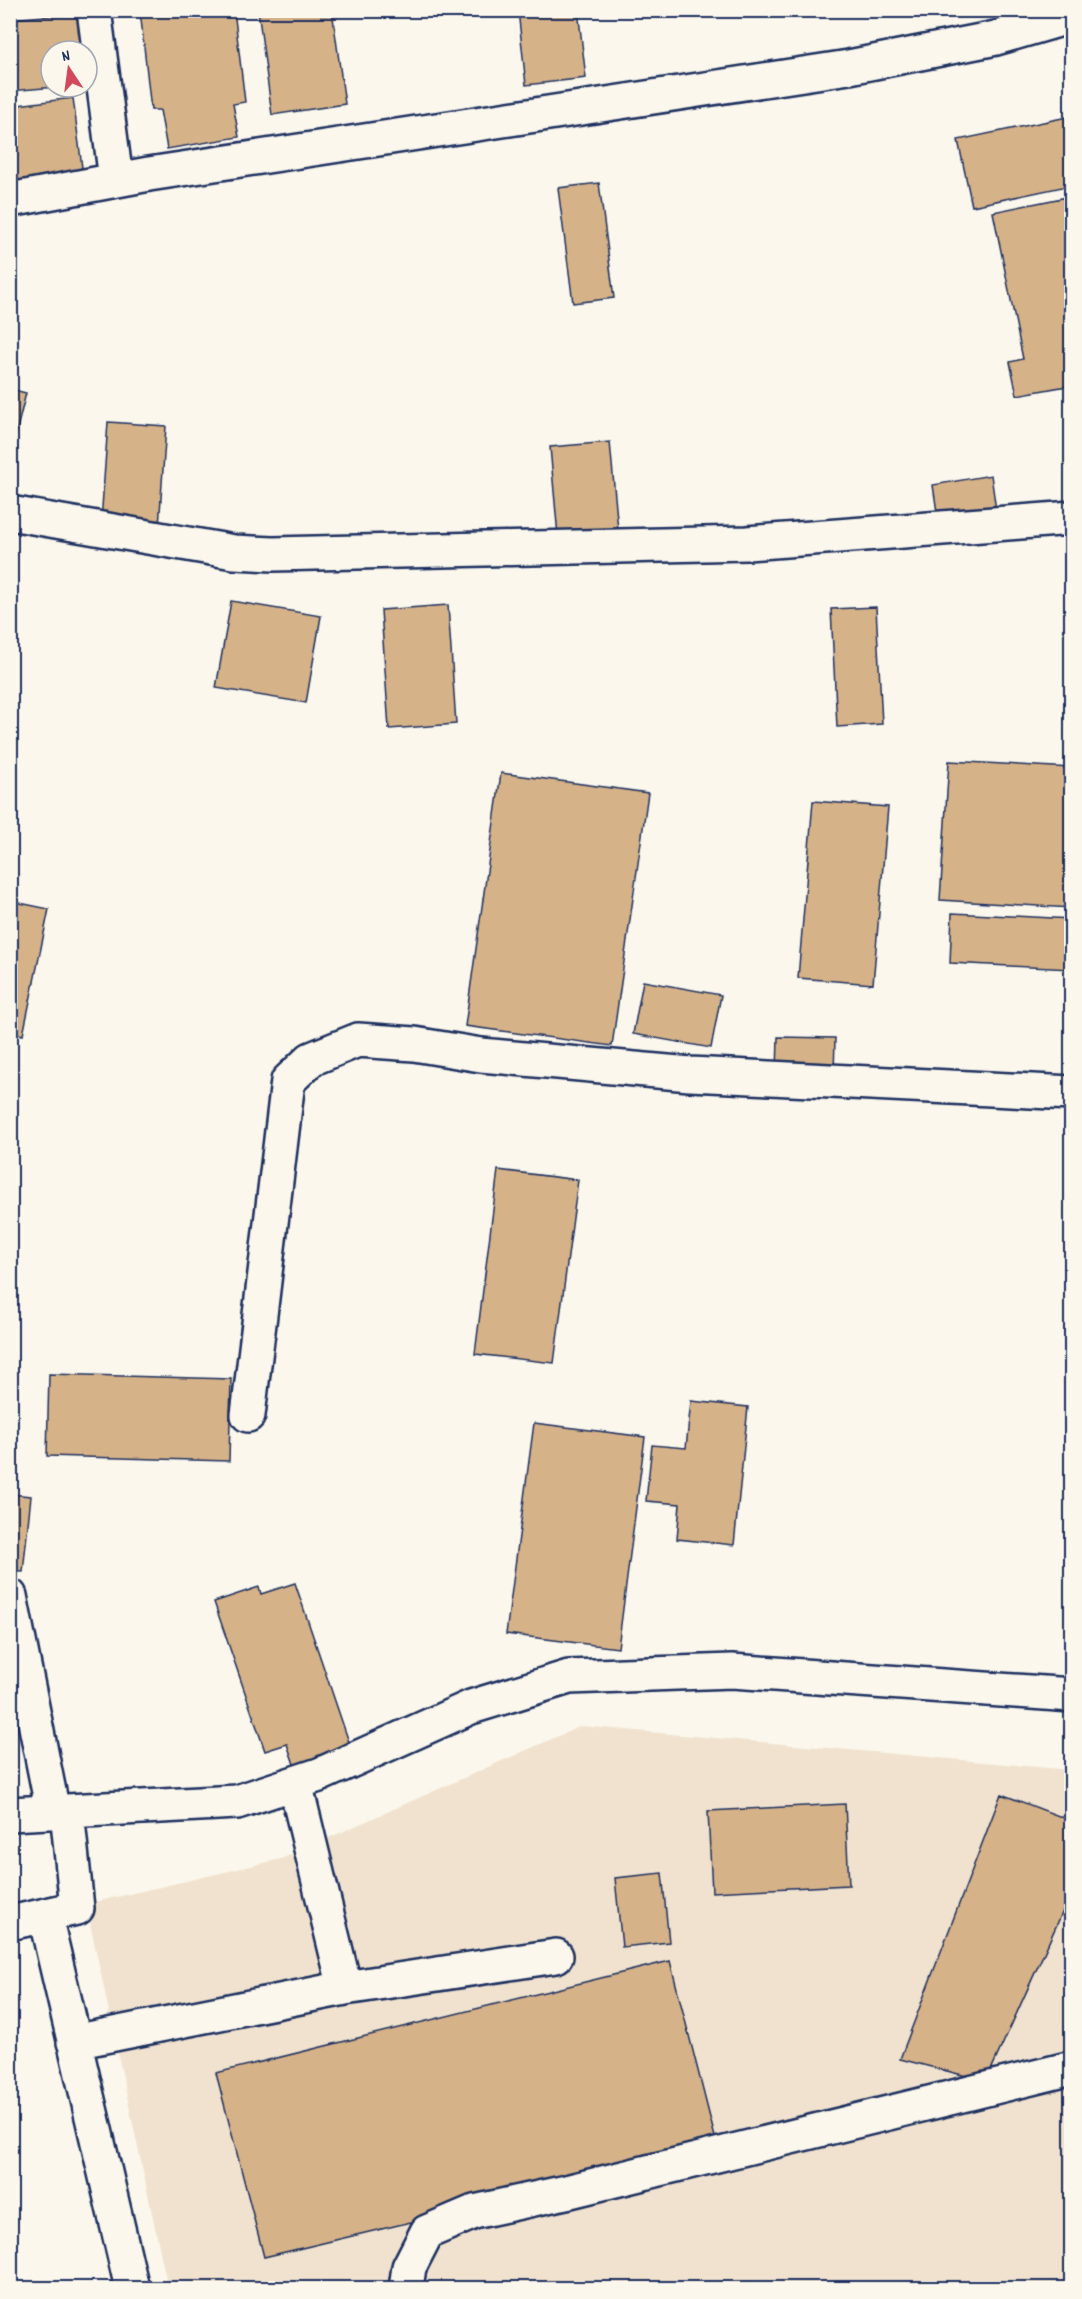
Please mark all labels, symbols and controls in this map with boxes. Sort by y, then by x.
north arrow [39,39,99,99]
text: N [60,45,73,69]

